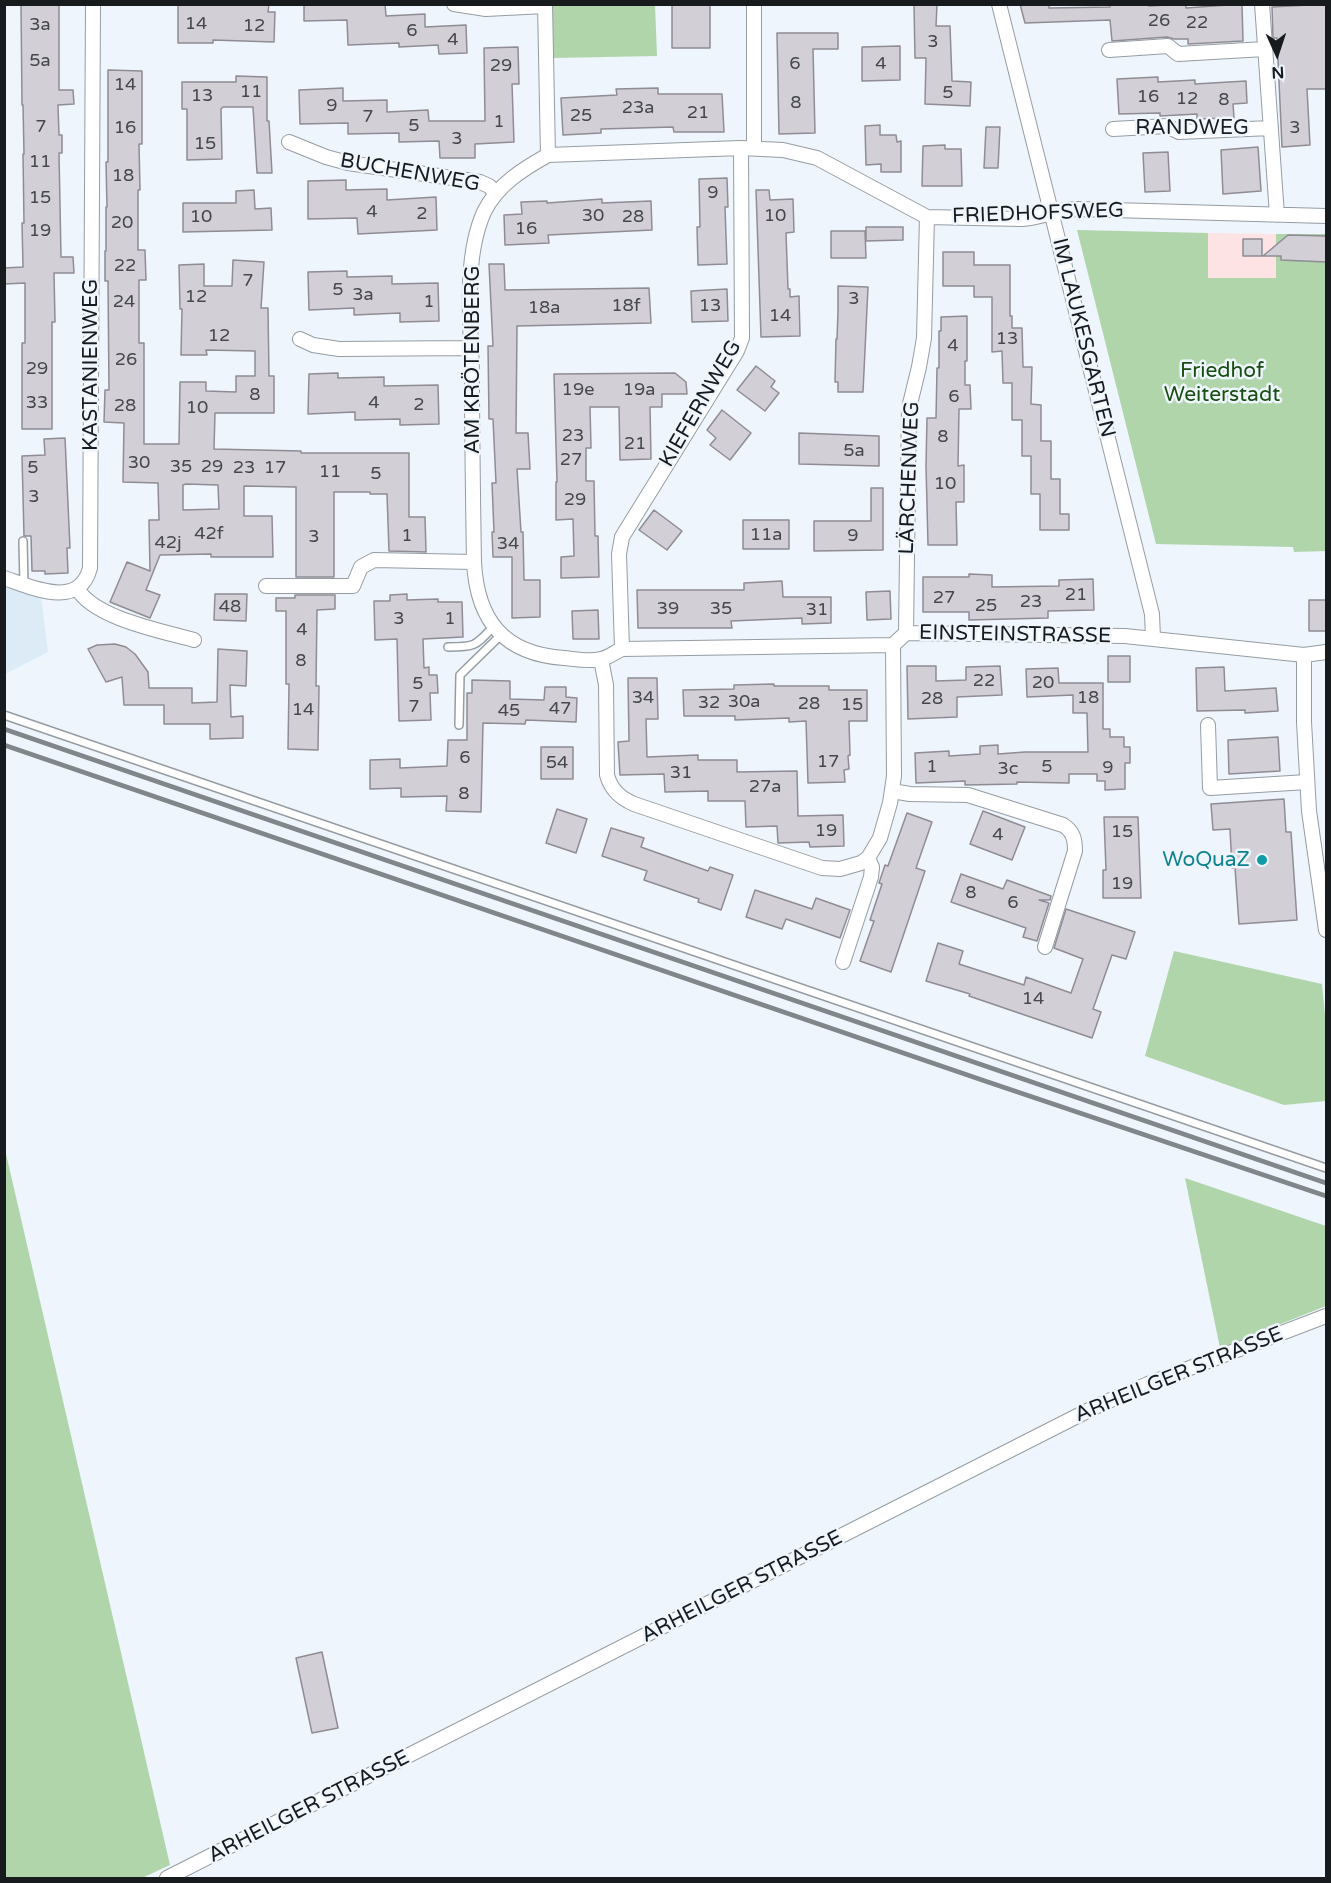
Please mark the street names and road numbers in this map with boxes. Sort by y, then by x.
street label: RANDWEG [1135,115,1249,141]
street label: BUCHENWEG [338,148,482,198]
street label: FRIEDHOFSWEG [952,198,1124,230]
street label: IM LAUKESGARTEN [1046,236,1120,440]
street label: AM KRÖTENBERG [460,266,486,454]
street label: KASTANIENWEG [78,279,104,451]
street label: KIEFERNWEG [655,336,747,472]
street label: LÄRCHENWEG [895,401,925,555]
street label: EINSTEINSTRASSE [919,621,1111,649]
street label: ARHEILGER STRASSE [1071,1322,1287,1428]
street label: ARHEILGER STRASSE [637,1525,847,1649]
street label: ARHEILGER STRASSE [204,1745,414,1869]

